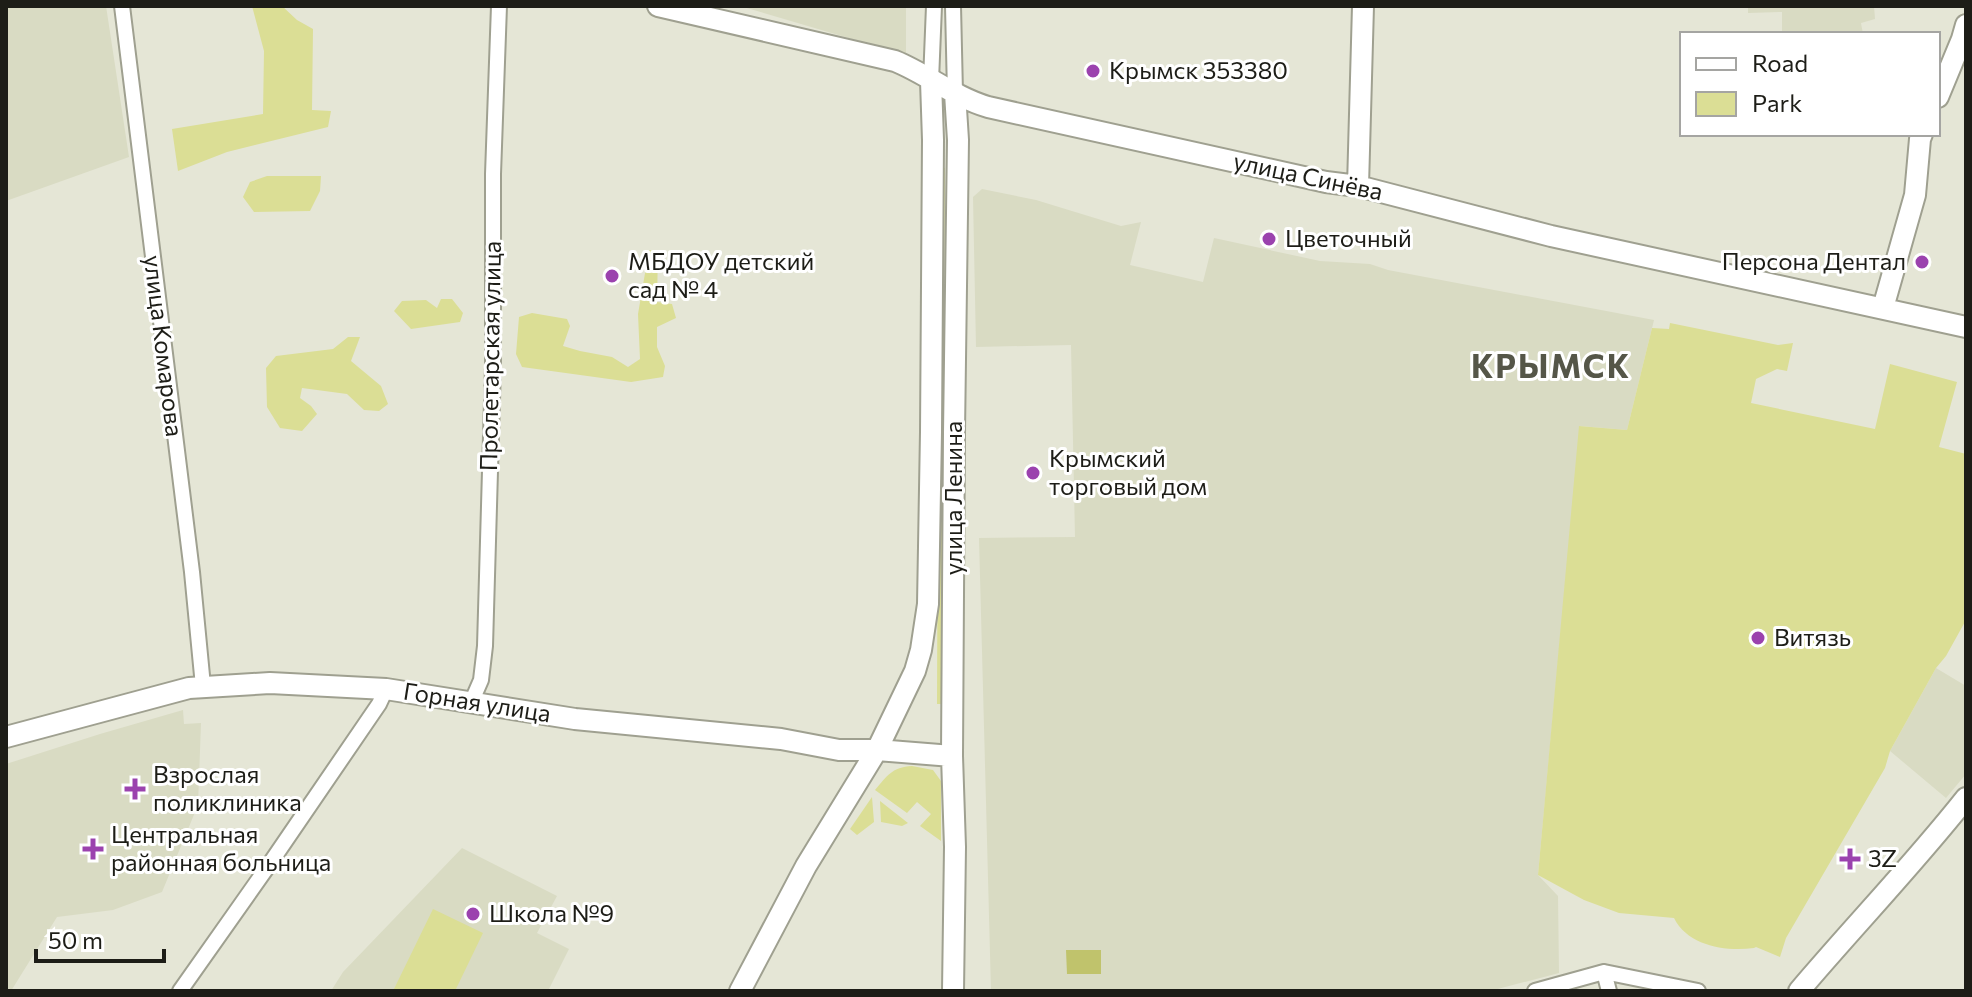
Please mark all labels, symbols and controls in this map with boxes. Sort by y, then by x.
legend [1680,32,1940,136]
text: Road [1752,48,1808,77]
place label: Крымск 353380 [1109,55,1288,84]
marker: Крымск 353380 [1084,62,1102,80]
text: Park [1752,88,1802,117]
street label: улица Синёва [1231,146,1386,206]
place label: Цветочный [1285,223,1412,252]
marker: Цветочный [1260,230,1278,248]
street label: Пролетарская улица [473,241,506,471]
place label: МБДОУ детский сад № 4 [628,246,814,303]
place label: Персона Дентал [1722,246,1906,275]
street label: улица Комарова [139,253,190,438]
marker: Персона Дентал [1913,253,1931,271]
marker: МБДОУ детский сад № 4 [603,267,621,285]
district label: КРЫМСК [1471,345,1631,385]
street label: улица Ленина [938,421,967,575]
place label: Крымский торговый дом [1049,443,1207,500]
marker: Крымский торговый дом [1024,464,1042,482]
place label: Витязь [1774,622,1851,651]
marker: Витязь [1749,629,1767,647]
street label: Горная улица [401,676,553,727]
place label: Взрослая поликлиника [153,759,302,816]
marker: Взрослая поликлиника [124,778,146,800]
place label: Центральная районная больница [111,819,331,876]
marker: Центральная районная больница [82,838,104,860]
place label: 3Z [1868,843,1897,872]
marker: 3Z [1839,848,1861,870]
place label: Школа №9 [489,898,614,927]
marker: Школа №9 [464,905,482,923]
scale bar [36,913,164,963]
text: 50 m [48,925,103,954]

